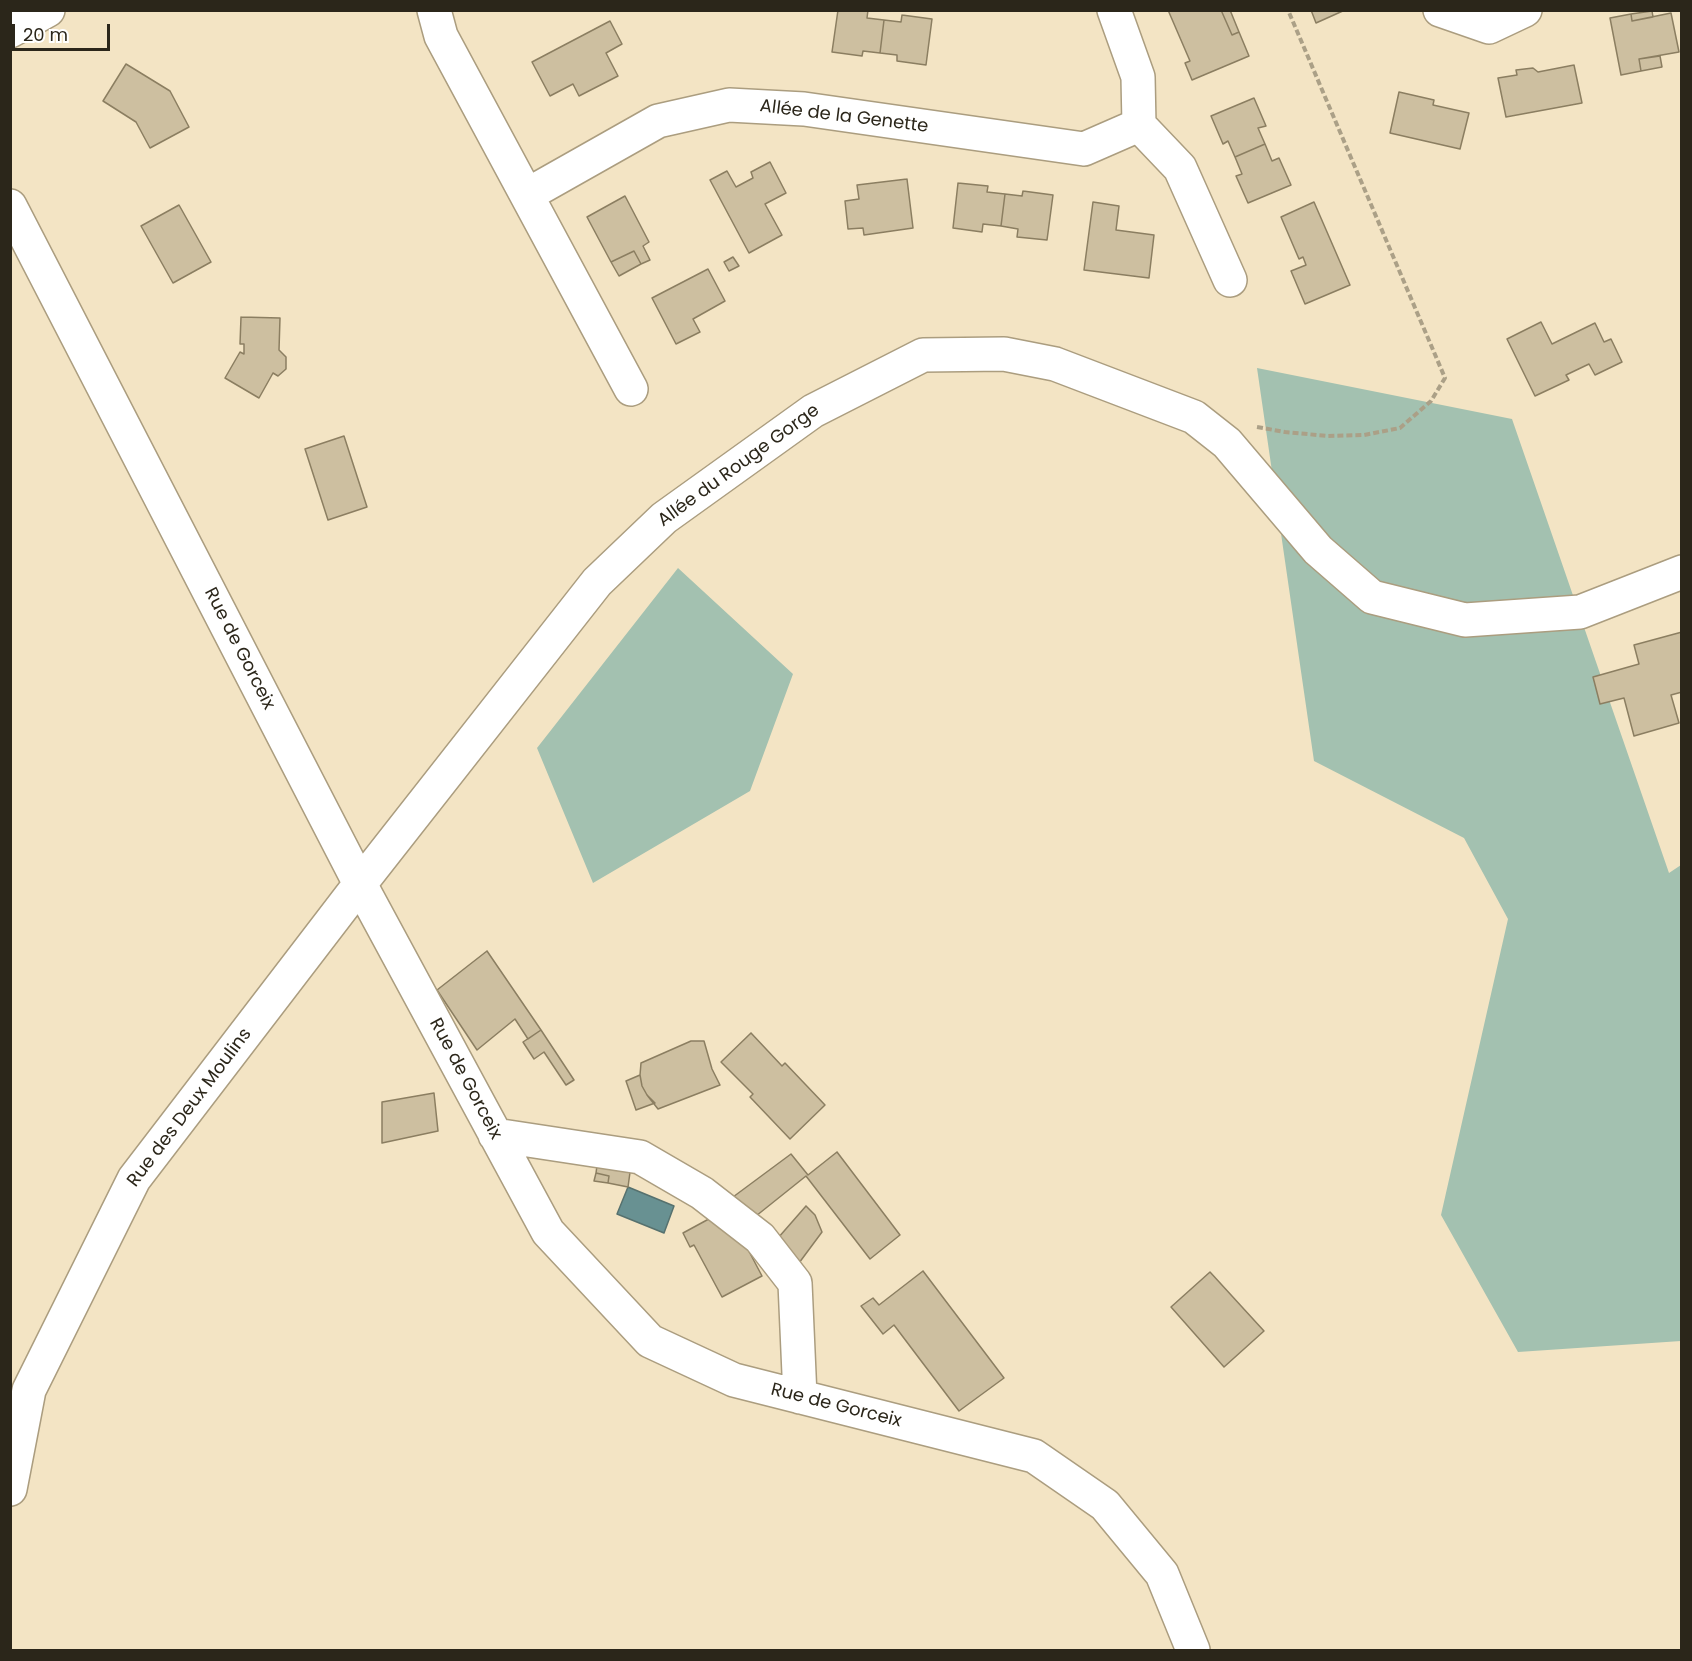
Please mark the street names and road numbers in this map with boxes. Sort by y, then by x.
street label: Allée de la Genette [758,96,930,138]
street label: Allée du Rouge Gorge [654,400,824,532]
street label: Rue de Gorceix [199,584,279,714]
street label: Rue de Gorceix [424,1015,506,1143]
street label: Rue des Deux Moulins [123,1024,257,1192]
street label: Rue de Gorceix [768,1379,904,1433]

